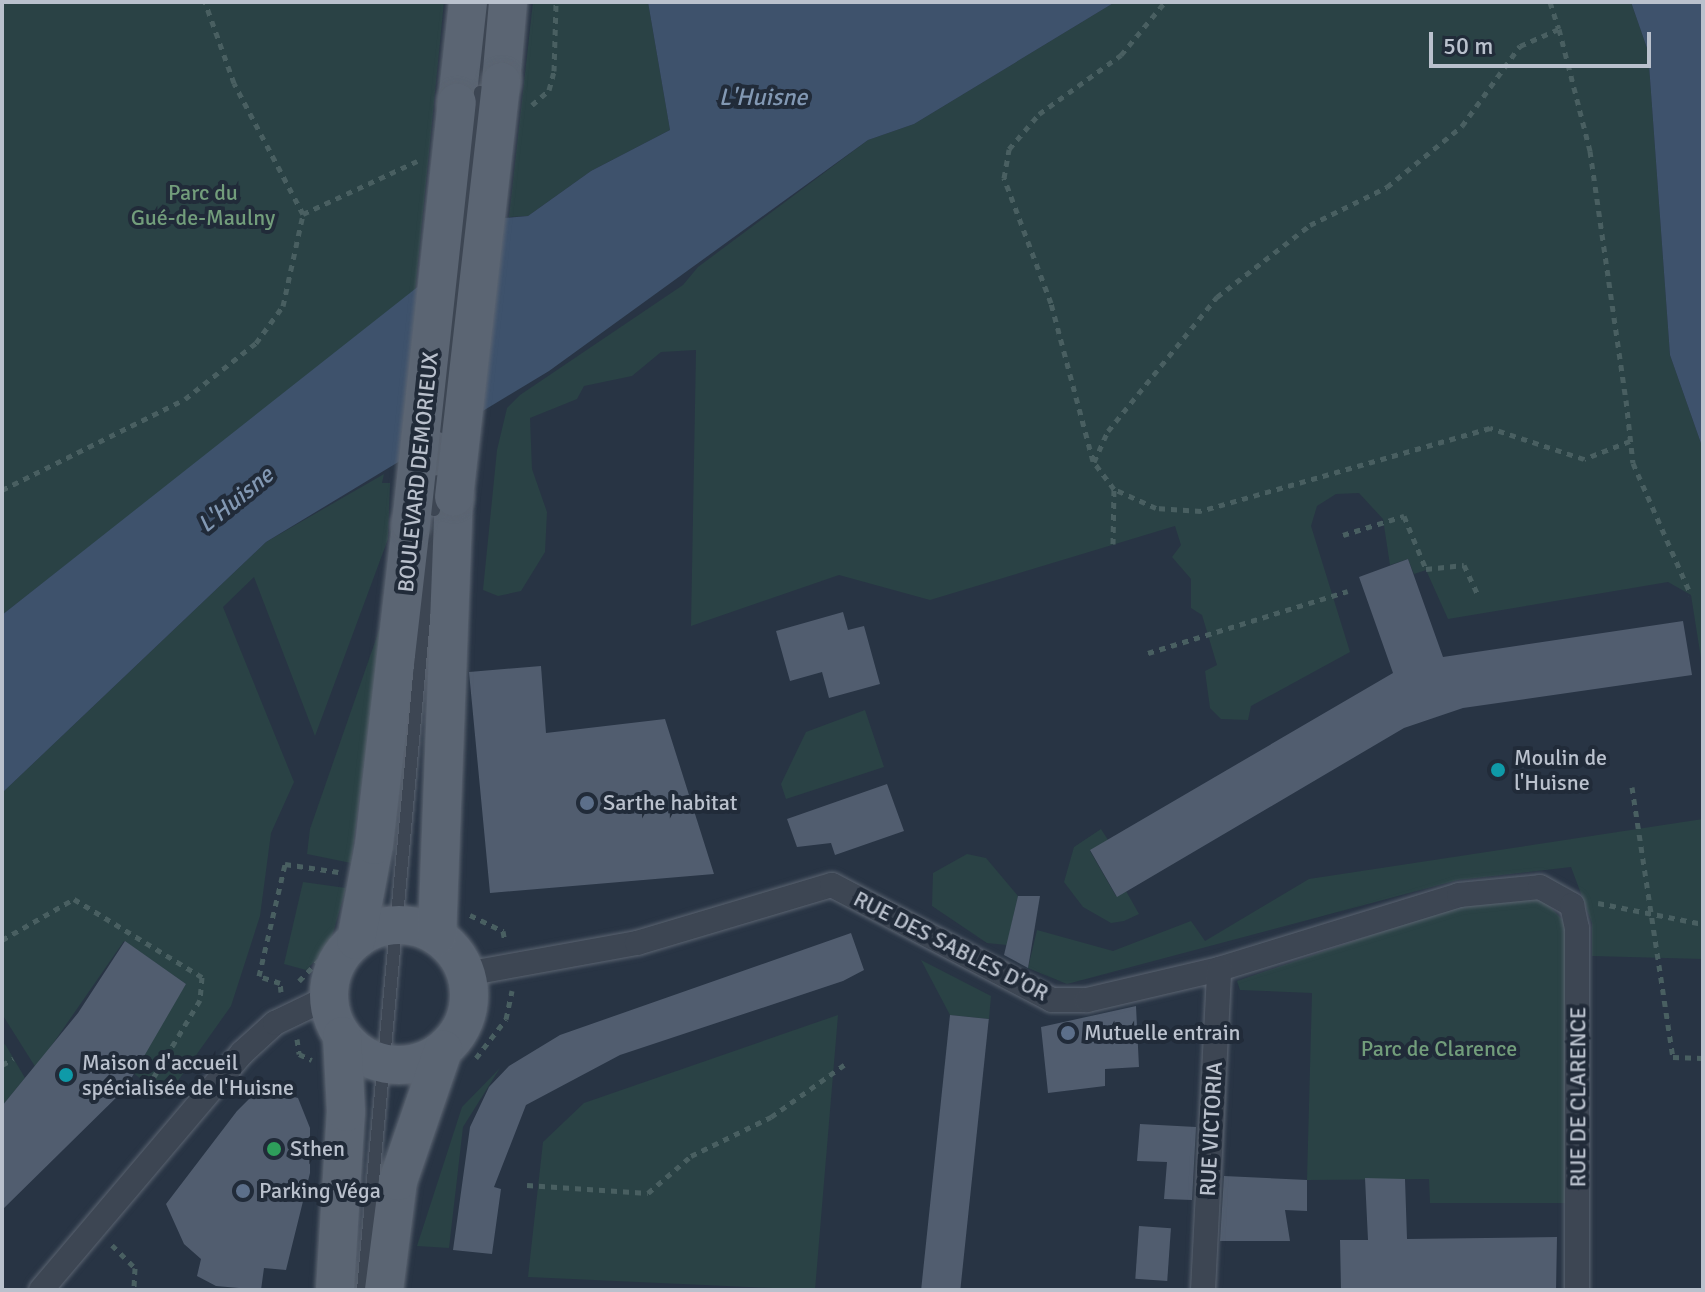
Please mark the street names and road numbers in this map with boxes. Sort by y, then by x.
street label: BOULEVARD DEMORIEUX [392,350,444,594]
street label: RUE DES SABLES D'OR [849,885,1053,1007]
street label: RUE DE CLARENCE [1565,1007,1591,1187]
street label: RUE VICTORIA [1194,1061,1228,1197]

